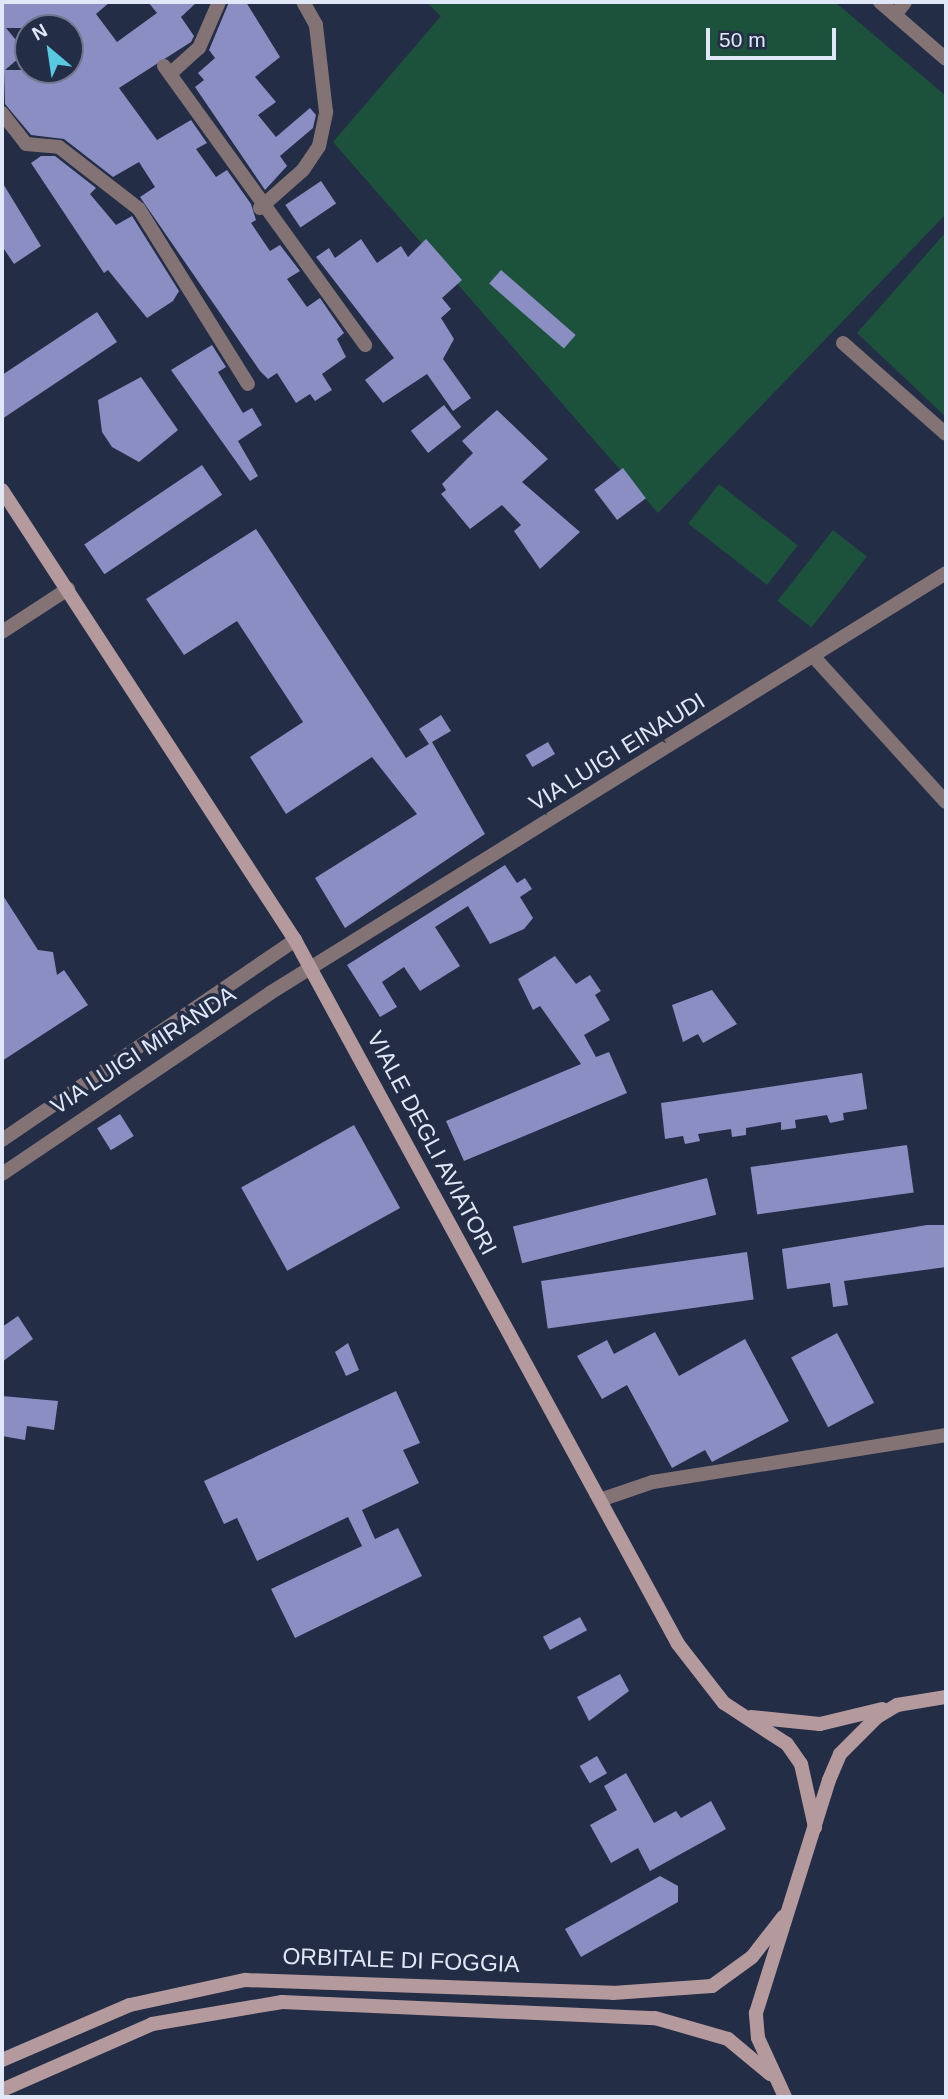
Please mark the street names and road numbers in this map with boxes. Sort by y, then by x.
street label: VIA LUIGI EINAUDI [524,686,710,818]
street label: VIA LUIGI MIRANDA [45,980,241,1120]
street label: VIALE DEGLI AVIATORI [361,1026,503,1260]
street label: ORBITALE DI FOGGIA [282,1942,520,1978]

